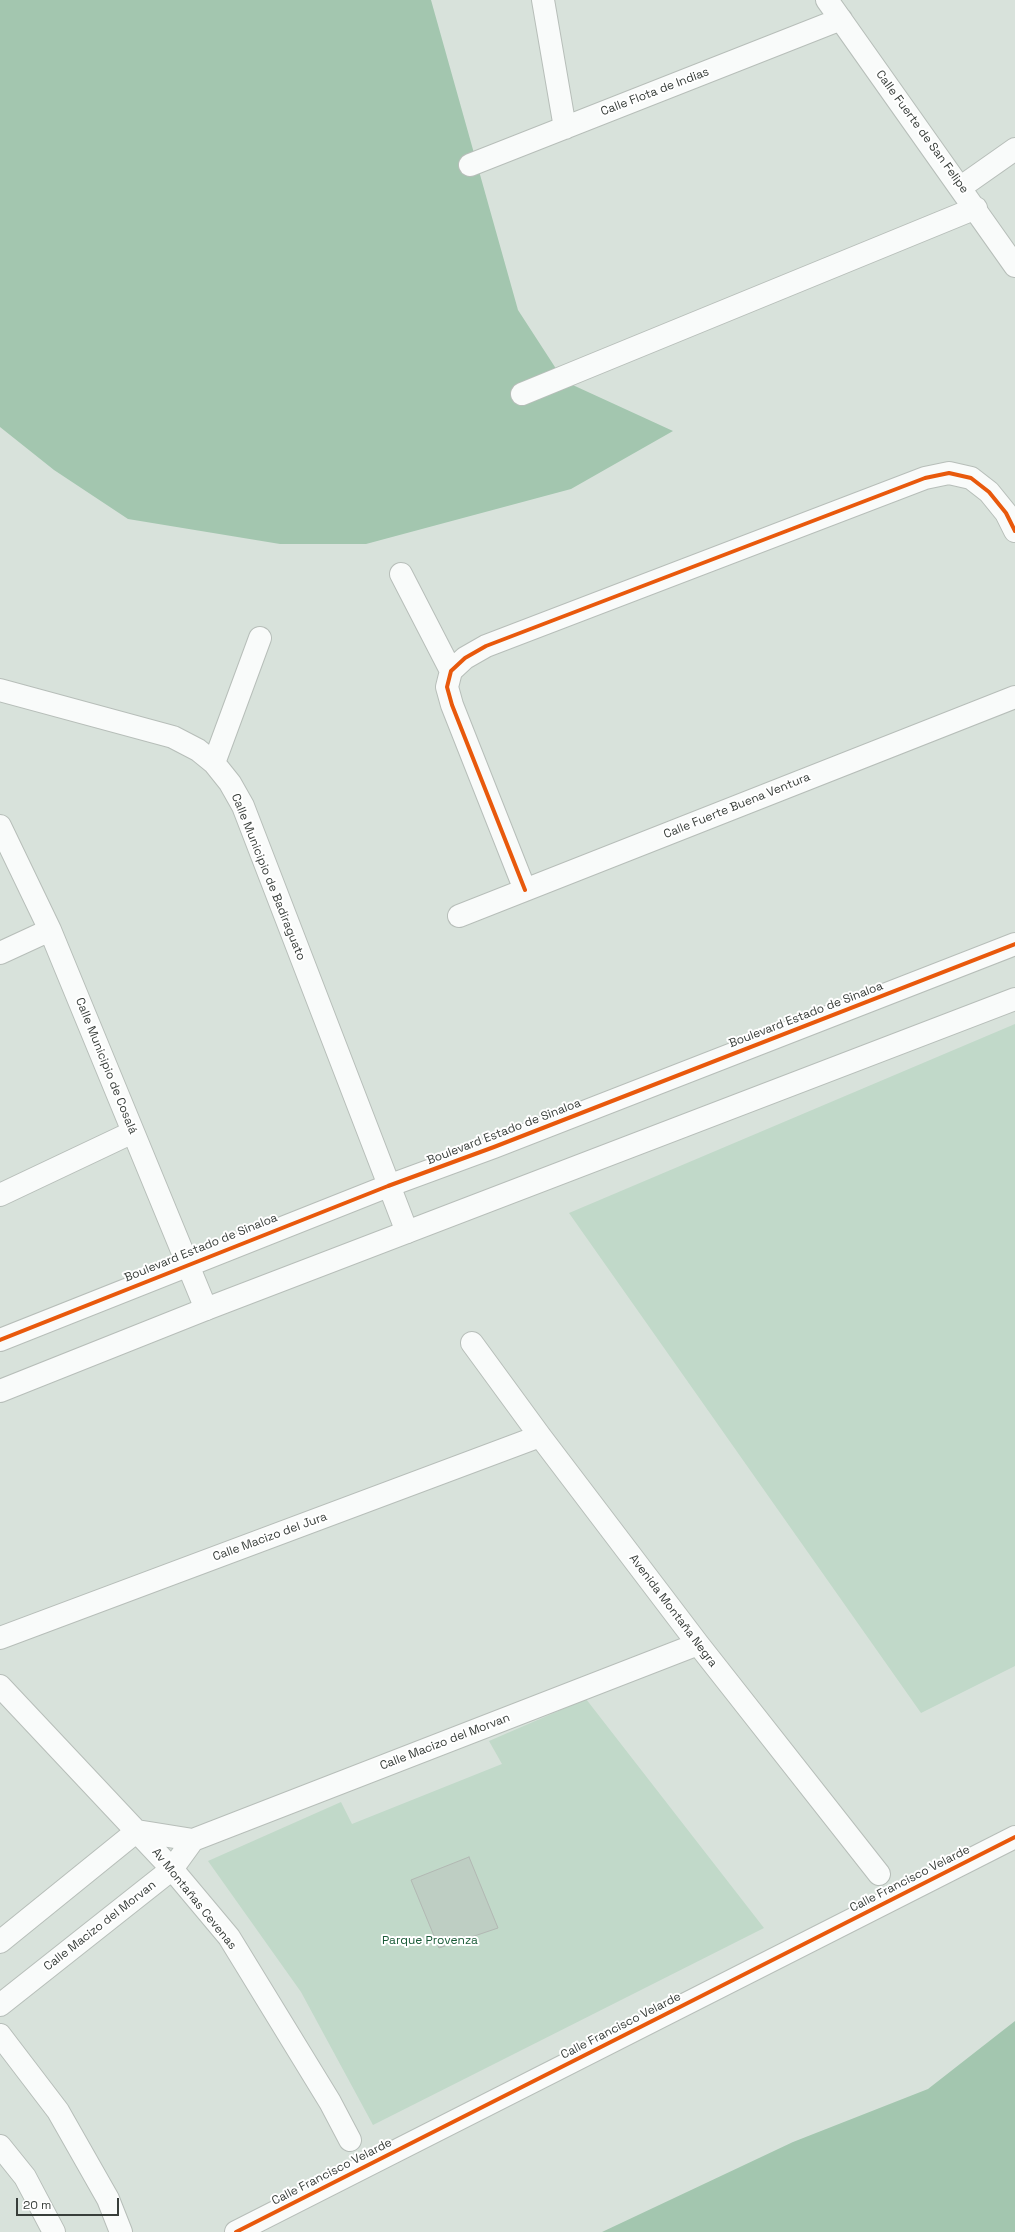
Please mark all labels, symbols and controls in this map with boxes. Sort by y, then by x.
street label: Calle Flota de Indias [599,65,711,119]
street label: Calle Fuerte de San Felipe [873,68,971,196]
street label: Calle Fuerte Buena Ventura [662,770,812,842]
street label: Calle Municipio de Badiraguato [228,792,308,962]
street label: Boulevard Estado de Sinaloa [727,979,885,1051]
street label: Calle Municipio de Cosalá [72,996,140,1136]
street label: Boulevard Estado de Sinaloa [425,1096,583,1168]
street label: Boulevard Estado de Sinaloa [122,1211,280,1285]
street label: Calle Macizo del Jura [211,1510,329,1564]
street label: Avenida Montaña Negra [626,1552,720,1670]
street label: Calle Macizo del Morvan [378,1711,512,1773]
street label: Calle Francisco Velarde [848,1842,972,1916]
street label: Av Montañas Cevenas [149,1845,239,1953]
street label: Calle Macizo del Morvan [41,1878,159,1974]
park label: Parque Provenza [382,1934,478,1948]
street label: Calle Francisco Velarde [559,1989,683,2063]
street label: Calle Francisco Velarde [270,2135,394,2209]
scale bar [18,2190,121,2216]
text: 20 m [23,2197,51,2213]

